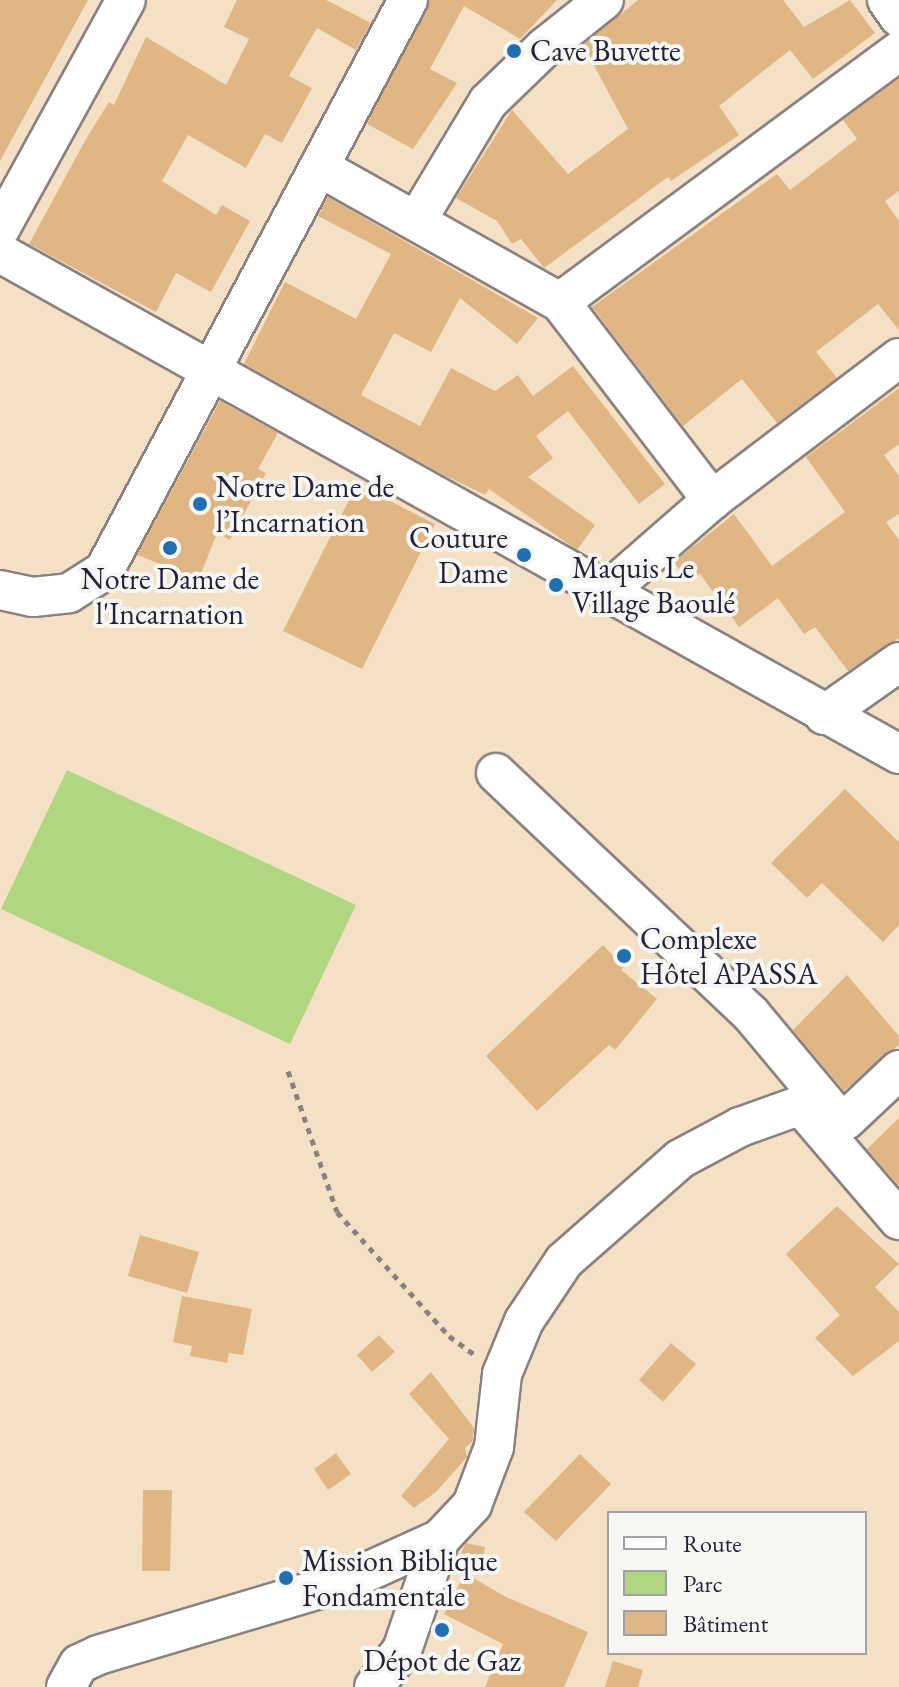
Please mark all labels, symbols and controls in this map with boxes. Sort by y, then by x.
place label: Cave Buvette [530,33,681,69]
marker: Cave Buvette [505,42,523,60]
place label: Notre Dame de l’Incarnation [216,469,394,540]
marker: Notre Dame de l’Incarnation [191,495,209,513]
place label: Couture Dame [409,520,508,590]
marker: Notre Dame de l'Incarnation [161,539,179,557]
marker: Couture Dame [515,546,533,564]
place label: Maquis Le Village Baoulé [572,550,735,620]
place label: Notre Dame de l'Incarnation [81,561,259,632]
marker: Maquis Le Village Baoulé [547,576,565,594]
place label: Complexe Hôtel APASSA [640,921,818,992]
marker: Complexe Hôtel APASSA [615,947,633,965]
legend [607,1511,867,1655]
text: Route [683,1528,742,1559]
place label: Mission Biblique Fondamentale [302,1543,497,1614]
text: Parc [683,1568,722,1599]
marker: Mission Biblique Fondamentale [277,1569,295,1587]
text: Bâtiment [683,1608,768,1639]
marker: Dépot de Gaz [433,1621,451,1639]
place label: Dépot de Gaz [363,1643,521,1679]

